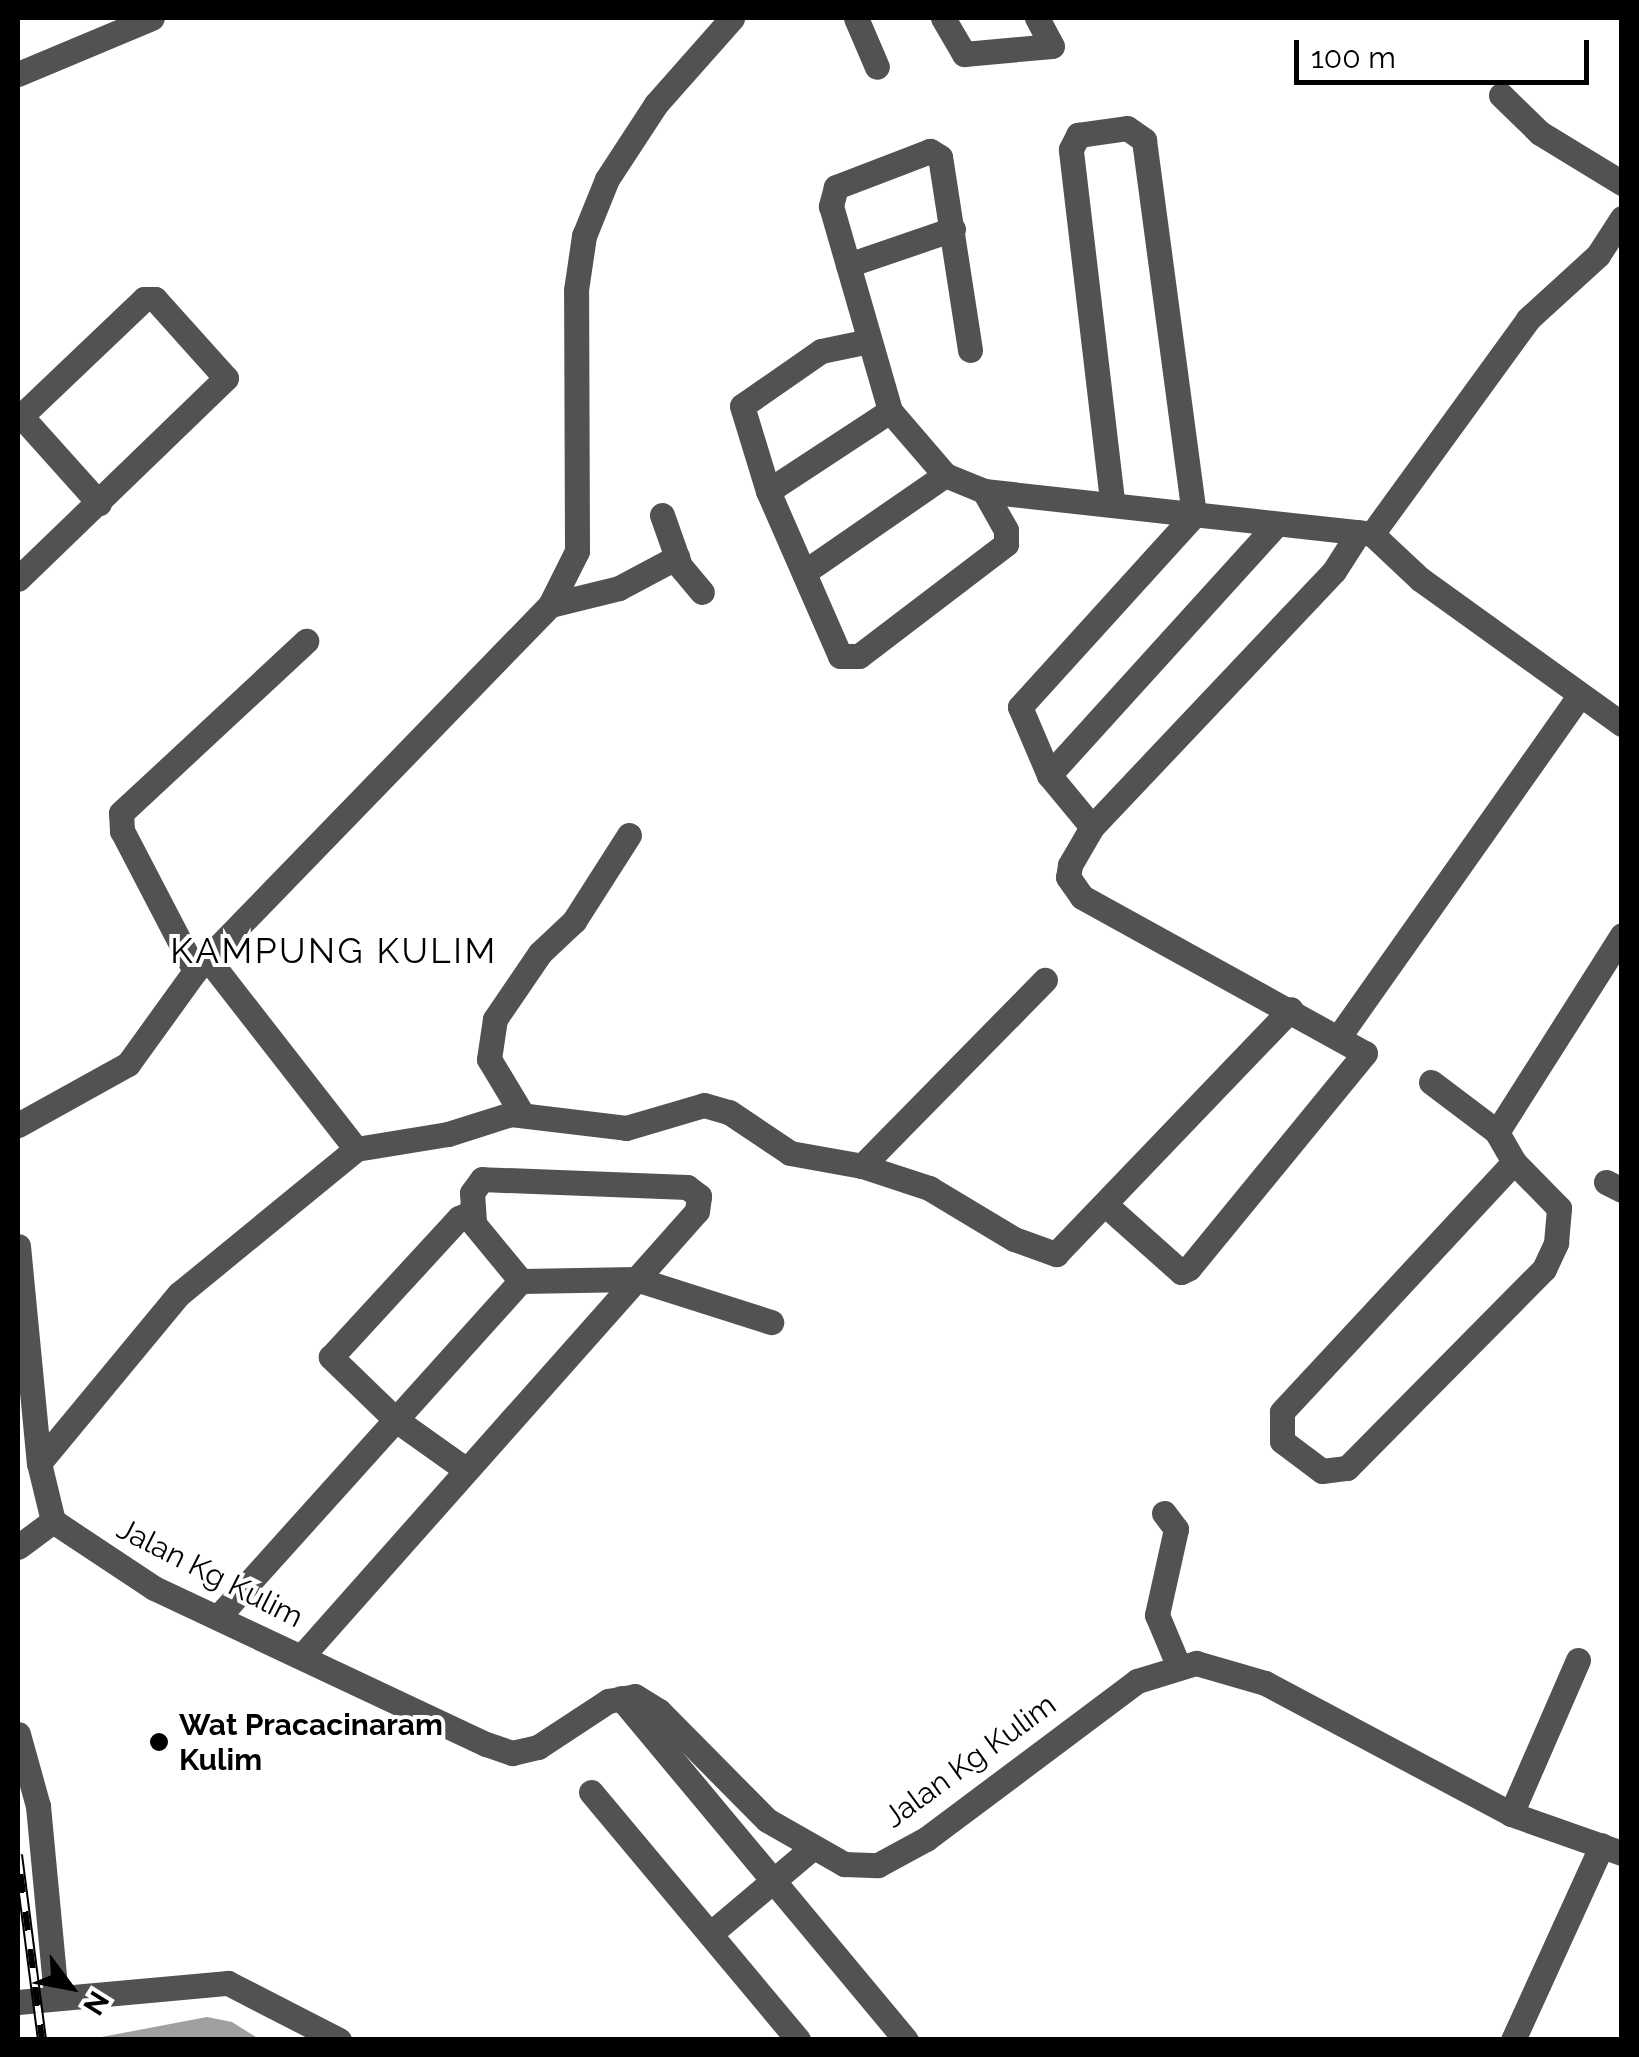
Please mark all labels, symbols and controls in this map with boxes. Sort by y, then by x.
scale bar [1299,20,1594,82]
text: 100 m [1311,40,1396,75]
district label: KAMPUNG KULIM [170,930,498,972]
street label: Jalan Kg Kulim [111,1511,309,1635]
street label: Jalan Kg Kulim [877,1687,1063,1835]
place label: Wat Pracacinaram Kulim [179,1707,443,1778]
marker: Wat Pracacinaram Kulim [148,1731,170,1753]
north arrow [20,1937,120,2037]
text: N [76,1985,116,2021]

